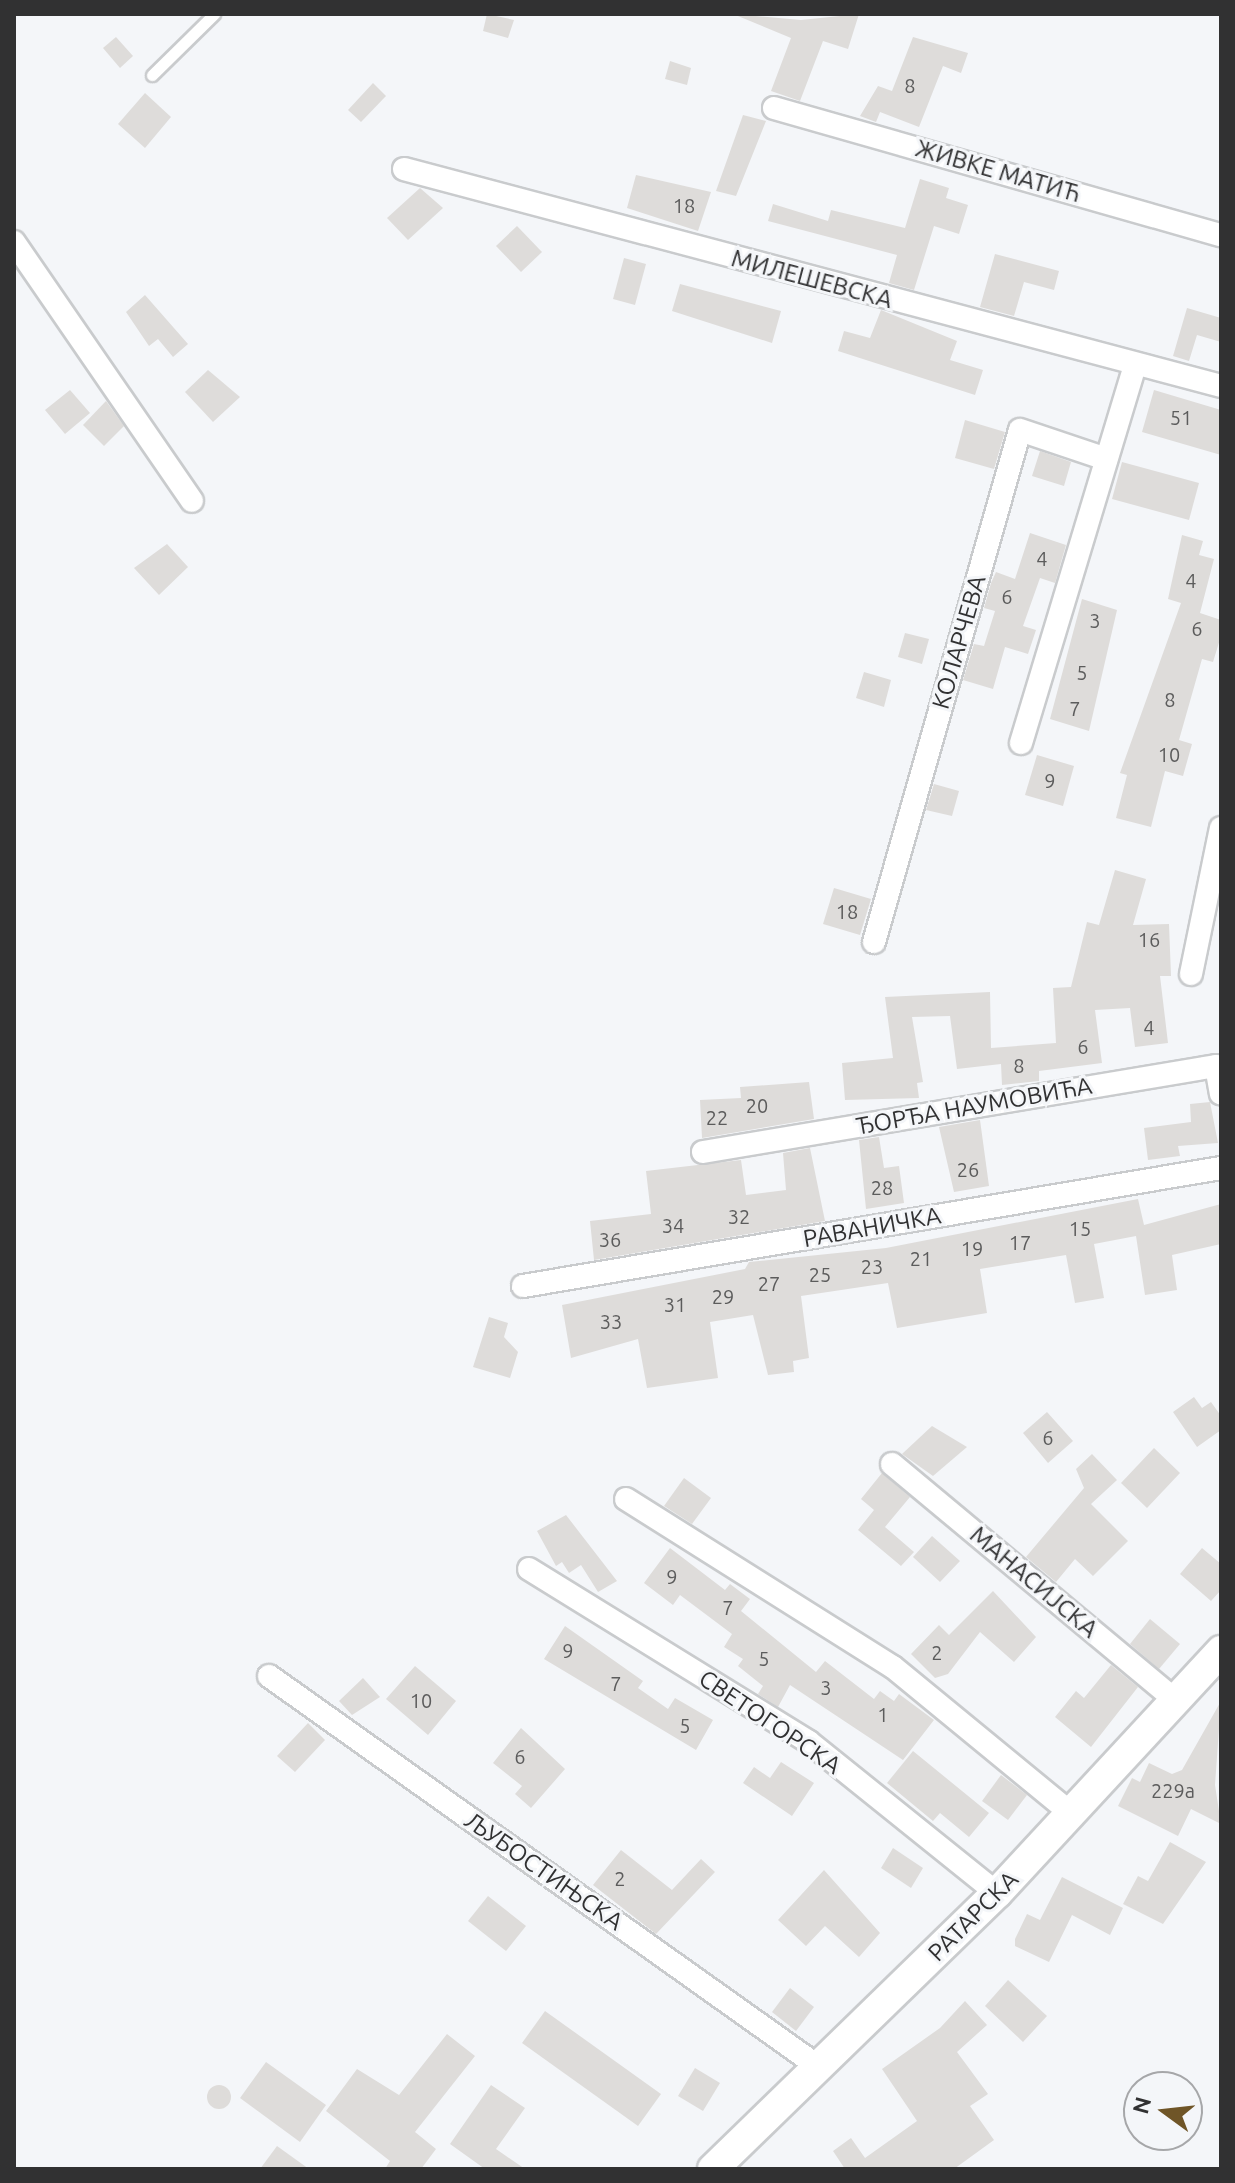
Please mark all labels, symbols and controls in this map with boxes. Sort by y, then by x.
house number: 8 [904,73,916,97]
street label: ЖИВКЕ МАТИЋ [912,134,1084,208]
house number: 18 [673,193,695,217]
street label: МИЛЕШЕВСКА [728,244,896,314]
house number: 51 [1170,405,1192,429]
house number: 4 [1036,546,1048,570]
house number: 4 [1185,568,1197,592]
street label: КОЛАРЧЕВА [926,572,992,712]
house number: 6 [1001,584,1013,608]
house number: 3 [1089,608,1101,632]
house number: 6 [1191,616,1203,640]
house number: 5 [1076,660,1088,684]
house number: 8 [1164,687,1176,711]
house number: 7 [1069,696,1081,720]
house number: 10 [1158,742,1180,766]
house number: 9 [1044,768,1056,792]
house number: 18 [836,899,858,923]
house number: 16 [1138,927,1160,951]
house number: 4 [1143,1015,1155,1039]
house number: 6 [1077,1034,1089,1058]
house number: 8 [1013,1053,1025,1077]
street label: ЂОРЂА НАУМОВИЋА [854,1071,1094,1141]
house number: 20 [746,1093,768,1117]
house number: 22 [706,1105,728,1129]
house number: 26 [957,1157,979,1181]
house number: 28 [871,1175,893,1199]
street label: РАВАНИЧКА [801,1201,943,1253]
house number: 32 [728,1204,750,1228]
house number: 34 [662,1213,684,1237]
house number: 15 [1069,1216,1091,1240]
house number: 36 [599,1227,621,1251]
house number: 17 [1009,1230,1031,1254]
house number: 19 [961,1236,983,1260]
house number: 21 [910,1246,932,1270]
house number: 23 [861,1254,883,1278]
house number: 25 [809,1262,831,1286]
house number: 27 [758,1271,780,1295]
house number: 29 [712,1284,734,1308]
house number: 31 [664,1292,686,1316]
house number: 33 [600,1309,622,1333]
house number: 6 [1042,1425,1054,1449]
street label: МАНАСИЈСКА [964,1520,1104,1644]
house number: 9 [666,1564,678,1588]
house number: 7 [722,1595,734,1619]
house number: 9 [562,1638,574,1662]
house number: 2 [931,1640,943,1664]
house number: 5 [758,1646,770,1670]
street label: СВЕТОГОРСКА [693,1664,847,1780]
house number: 7 [610,1671,622,1695]
house number: 3 [820,1675,832,1699]
house number: 10 [410,1688,432,1712]
house number: 1 [877,1702,889,1726]
house number: 5 [679,1713,691,1737]
house number: 6 [514,1744,526,1768]
house number: 229a [1151,1778,1195,1802]
street label: ЉУБОСТИЊСКА [459,1806,629,1936]
street label: РАТАРСКА [922,1865,1024,1967]
house number: 2 [614,1866,626,1890]
north arrow [1123,2071,1203,2151]
text: N [1127,2094,1155,2116]

